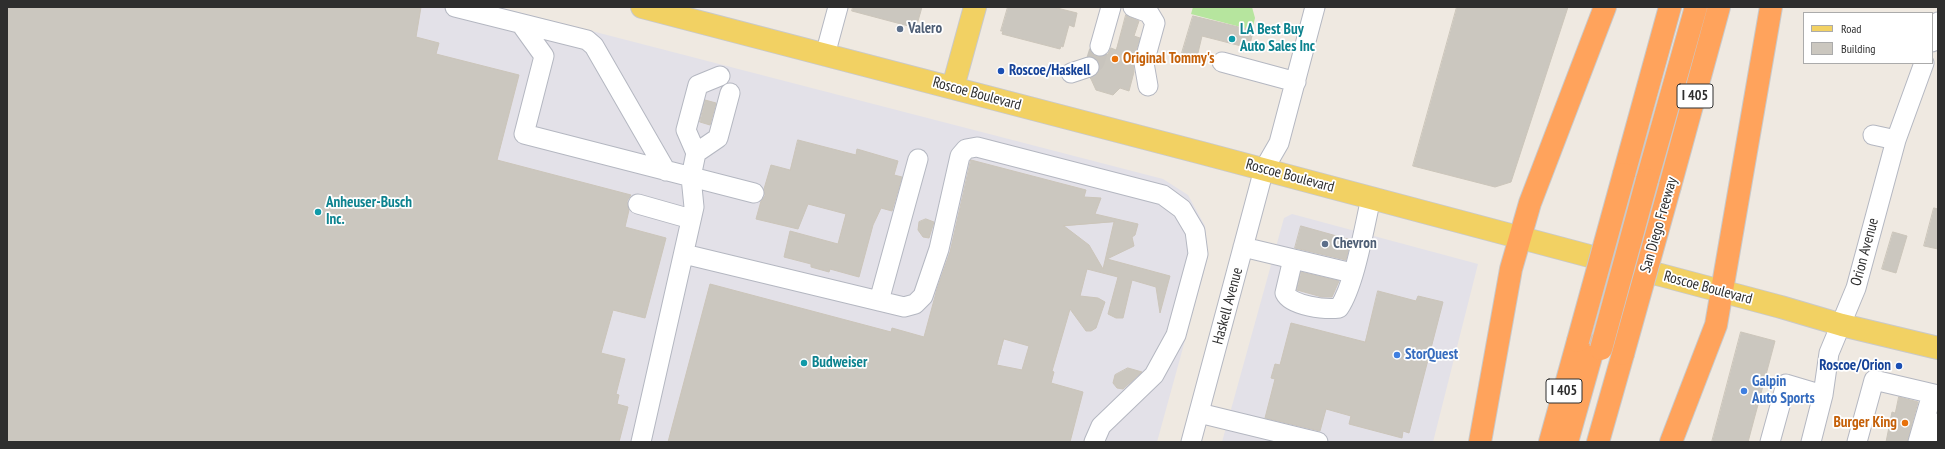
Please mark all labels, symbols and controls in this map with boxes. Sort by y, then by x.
legend [1803,12,1933,64]
place label: Valero [908,20,942,38]
place label: LA Best Buy Auto Sales Inc [1240,21,1315,56]
text: Road [1841,21,1861,36]
marker: Valero [895,24,905,34]
marker: LA Best Buy Auto Sales Inc [1227,34,1237,44]
text: Building [1841,41,1876,56]
place label: Original Tommy's [1123,50,1214,68]
marker: Original Tommy's [1110,54,1120,64]
place label: Roscoe/Haskell [1009,62,1090,80]
marker: Roscoe/Haskell [996,66,1006,76]
street label: Roscoe Boulevard [931,74,1023,114]
road number: I 405 [1677,84,1713,108]
street label: Roscoe Boulevard [1244,156,1336,196]
street label: San Diego Freeway [1637,175,1681,275]
place label: Anheuser-Busch Inc. [326,194,412,229]
marker: Anheuser-Busch Inc. [313,207,323,217]
street label: Orion Avenue [1847,216,1883,288]
place label: Chevron [1333,235,1377,253]
marker: Chevron [1320,239,1330,249]
street label: Haskell Avenue [1209,265,1247,347]
street label: Roscoe Boulevard [1662,268,1754,308]
place label: StorQuest [1405,346,1458,364]
marker: StorQuest [1392,350,1402,360]
place label: Budweiser [812,354,867,372]
place label: Roscoe/Orion [1819,357,1891,375]
marker: Budweiser [799,358,809,368]
marker: Roscoe/Orion [1894,361,1904,371]
place label: Galpin Auto Sports [1752,373,1815,408]
road number: I 405 [1546,379,1582,403]
marker: Galpin Auto Sports [1739,386,1749,396]
place label: Burger King [1833,414,1897,432]
marker: Burger King [1900,418,1910,428]

